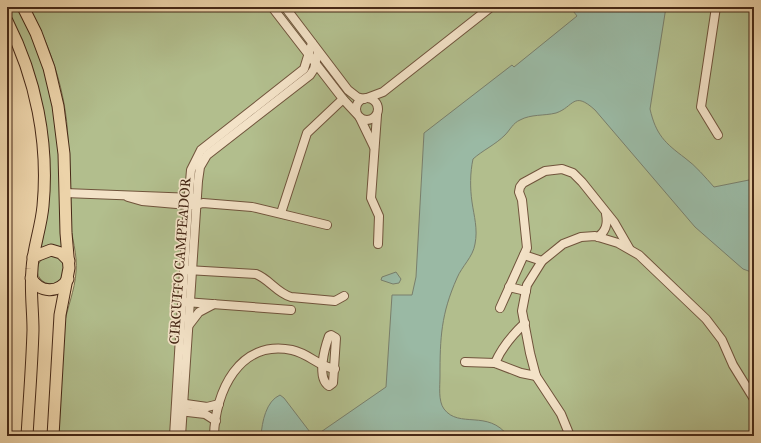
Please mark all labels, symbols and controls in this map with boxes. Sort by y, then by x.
street label: CIRCUITO CAMPEADOR [166,176,194,345]

